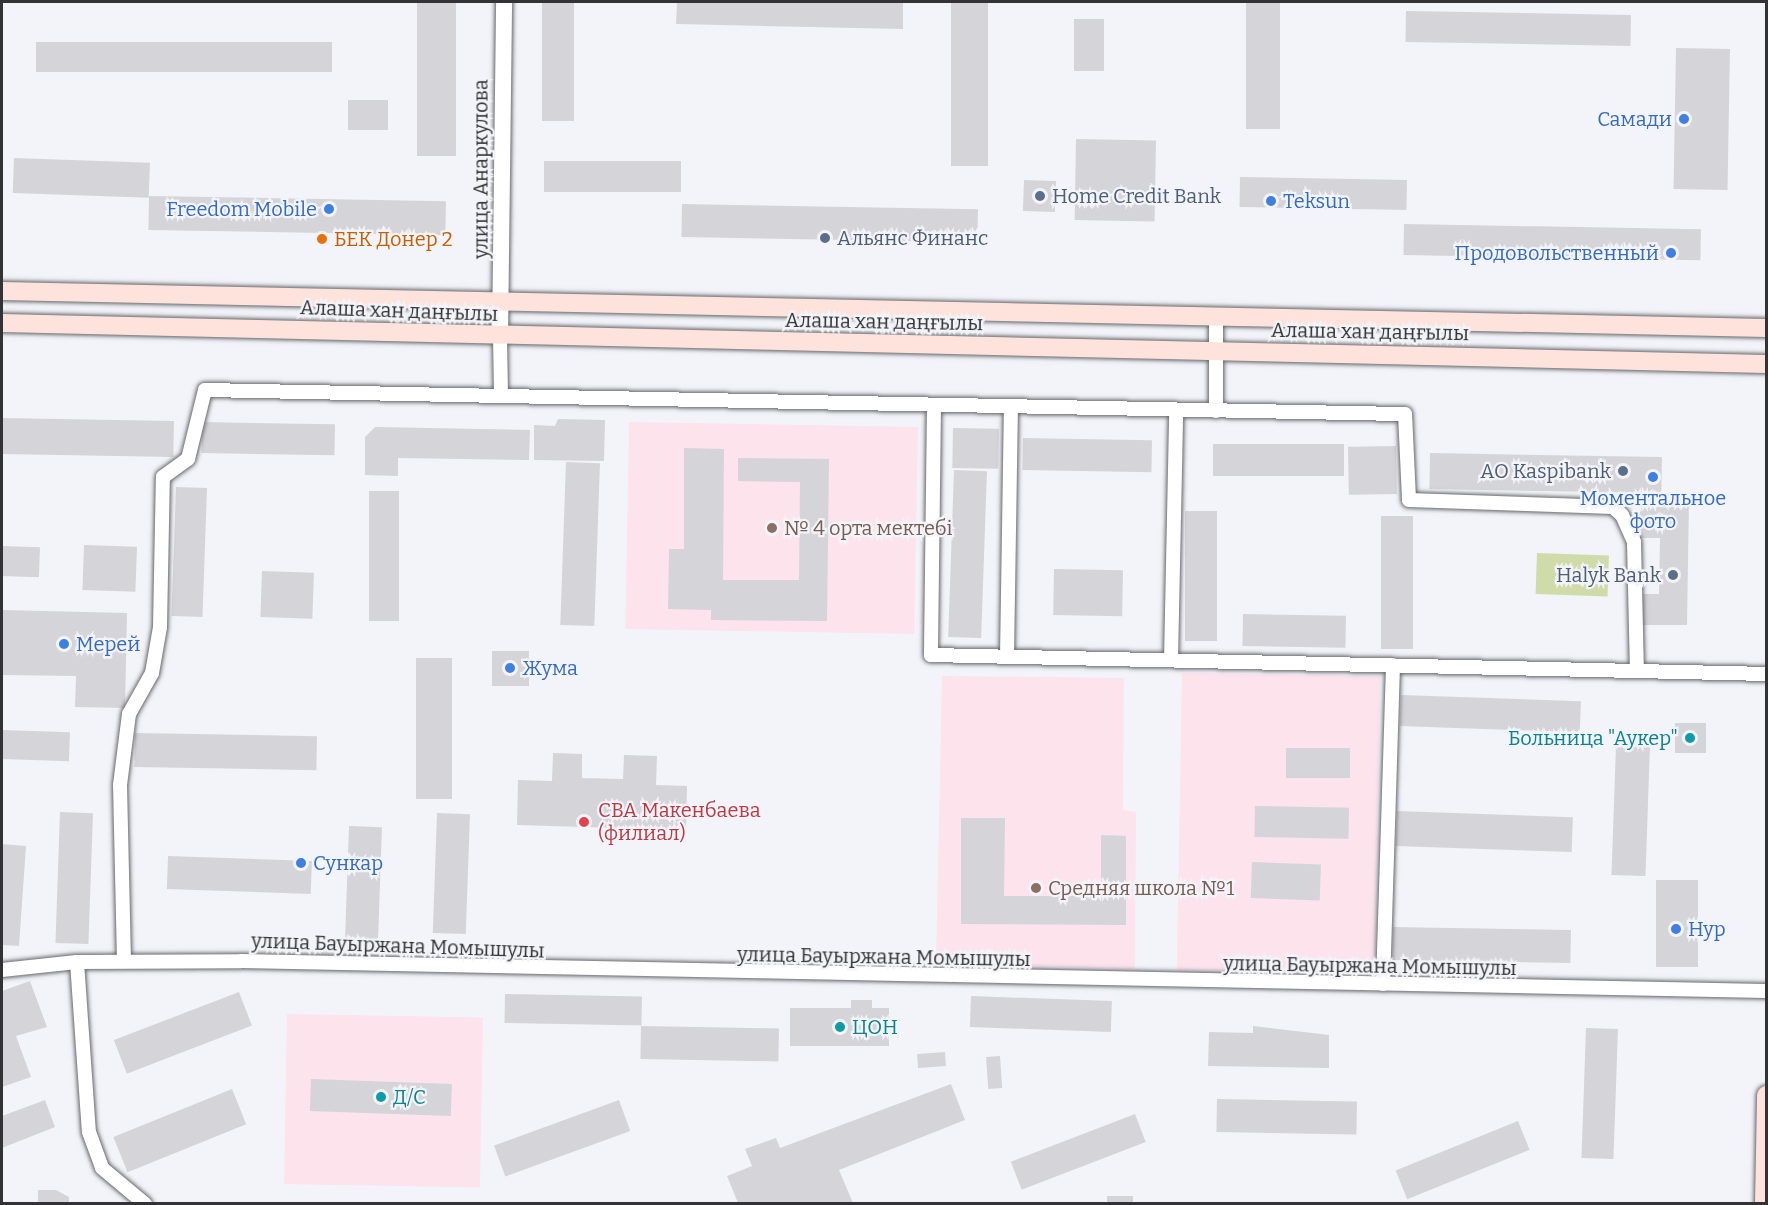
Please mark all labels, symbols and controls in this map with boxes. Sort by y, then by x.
street label: улица Анаркулова [469,79,493,259]
place label: Самади [1597,107,1672,131]
marker: Самади [1677,112,1691,126]
place label: Home Credit Bank [1052,184,1221,208]
marker: Home Credit Bank [1033,189,1047,203]
place label: Teksun [1283,189,1350,213]
marker: Teksun [1264,194,1278,208]
place label: Freedom Mobile [166,197,317,221]
marker: Freedom Mobile [322,202,336,216]
place label: Альянс Финанс [837,226,988,250]
place label: БЕК Донер 2 [334,227,453,251]
marker: Альянс Финанс [818,231,832,245]
marker: БЕК Донер 2 [315,232,329,246]
place label: Продовольственный [1455,241,1659,265]
marker: Продовольственный [1664,246,1678,260]
street label: Алаша хан даңғылы [300,296,498,326]
street label: Алаша хан даңғылы [785,308,983,336]
street label: Алаша хан даңғылы [1271,318,1469,346]
place label: AO Kaspibank [1480,459,1611,483]
marker: AO Kaspibank [1616,464,1630,478]
marker: Моментальное фото [1646,470,1660,484]
place label: Моментальное фото [1580,486,1726,533]
place label: № 4 орта мектебі [784,516,953,540]
marker: № 4 орта мектебі [765,521,779,535]
place label: Halyk Bank [1556,563,1661,587]
marker: Halyk Bank [1666,568,1680,582]
place label: Мерей [76,632,141,656]
marker: Мерей [57,637,71,651]
place label: Жума [522,656,578,680]
marker: Жума [503,661,517,675]
place label: Больница "Аукер" [1508,726,1678,750]
marker: Больница "Аукер" [1683,731,1697,745]
place label: СВА Макенбаева (филиал) [598,798,761,845]
marker: СВА Макенбаева (филиал) [575,813,593,831]
place label: Сункар [313,851,383,875]
marker: Сункар [294,856,308,870]
place label: Средняя школа №1 [1048,876,1234,900]
marker: Средняя школа №1 [1029,881,1043,895]
place label: Нур [1688,917,1726,941]
marker: Нур [1669,922,1683,936]
street label: улица Бауыржана Момышулы [251,929,545,963]
street label: улица Бауыржана Момышулы [737,942,1031,972]
street label: улица Бауыржана Момышулы [1223,951,1517,981]
place label: ЦОН [852,1015,898,1039]
marker: ЦОН [833,1020,847,1034]
place label: Д/С [393,1085,426,1109]
marker: Д/С [374,1090,388,1104]

